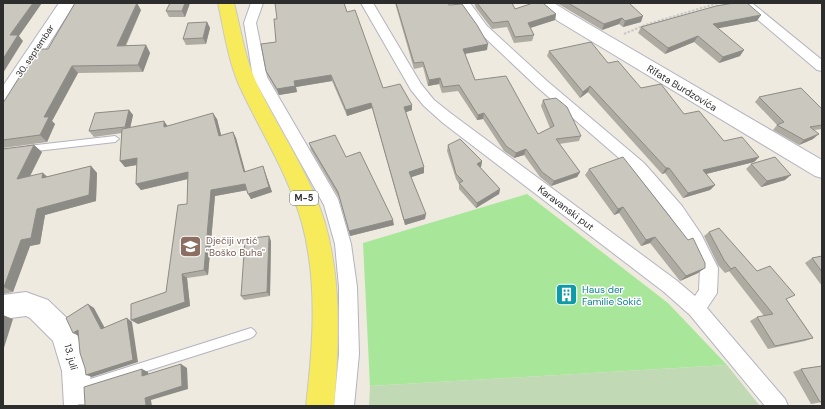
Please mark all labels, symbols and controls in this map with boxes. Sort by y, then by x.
street label: 30. septembar [13,22,57,80]
street label: Rifata Burdzovića [645,62,719,114]
street label: Karavanski put [535,183,597,233]
road number: M-5 [290,191,318,205]
school or university icon: Dječiji vrtić "Boško Buha" [178,233,204,259]
place label: Dječiji vrtić "Boško Buha" [206,234,265,259]
building icon: Haus der Familie Sokič [554,282,580,308]
place label: Haus der Familie Sokič [582,283,642,308]
street label: 13. juli [61,343,81,371]

